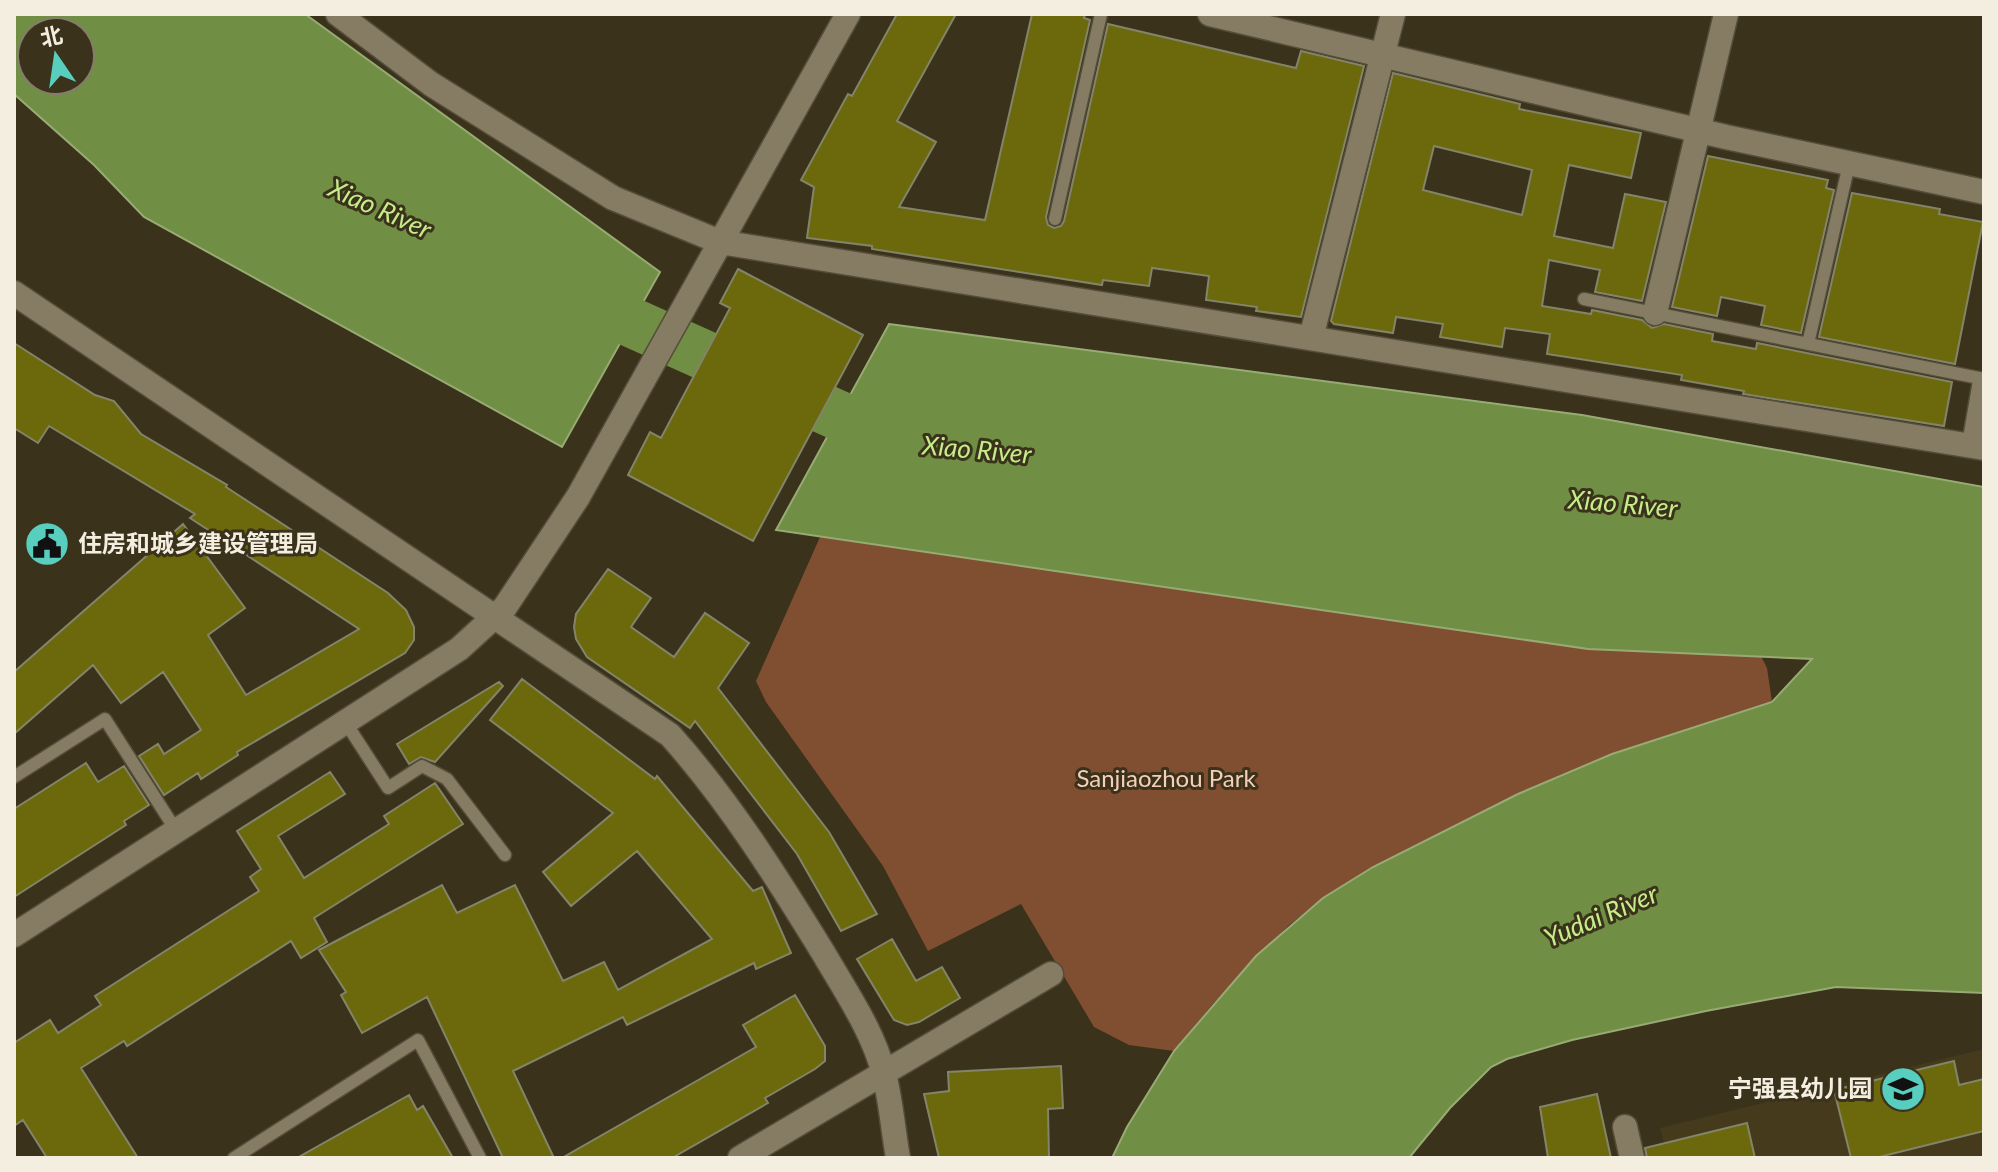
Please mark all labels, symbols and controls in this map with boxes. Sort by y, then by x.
north arrow [16,16,96,96]
text: 北 [38,20,65,52]
water label: Xiao River [323,171,438,245]
water label: Xiao River [920,428,1034,470]
water label: Xiao River [1566,482,1680,524]
public building icon: 住房和城乡建设管理局 [23,520,71,568]
place label: 住房和城乡建设管理局 [78,528,318,557]
park label: Sanjiaozhou Park [1076,763,1256,792]
water label: Yudai River [1539,876,1663,953]
school or university icon: 宁强县幼儿园 [1879,1065,1927,1113]
place label: 宁强县幼儿园 [1728,1073,1872,1102]

